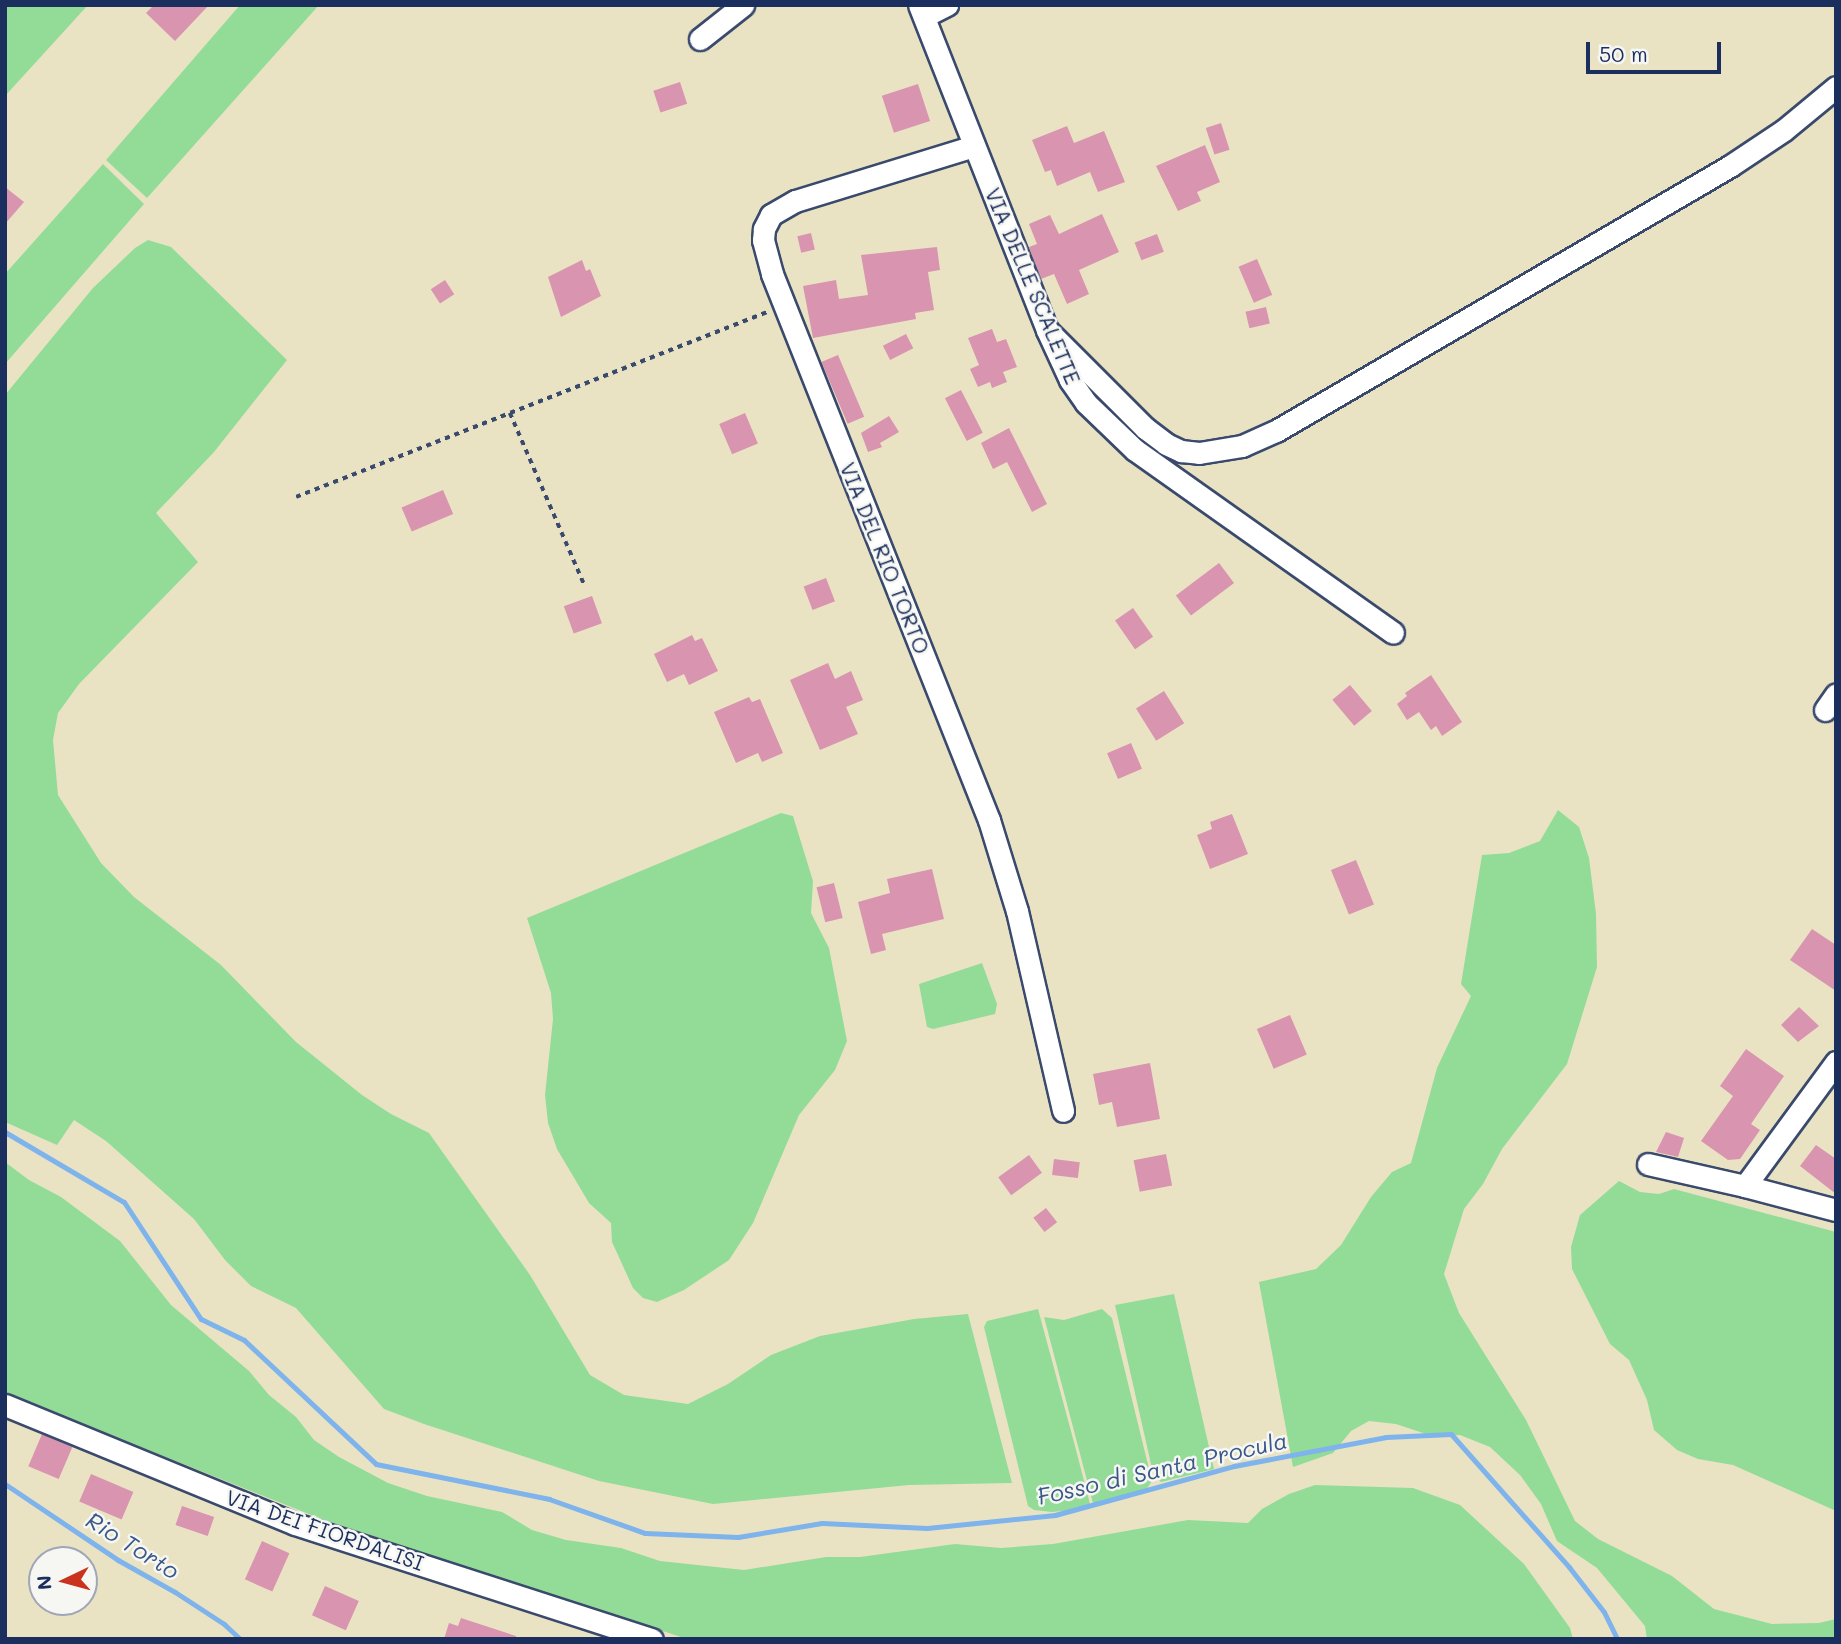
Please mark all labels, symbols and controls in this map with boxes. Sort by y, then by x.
scale bar [1589,28,1724,72]
text: 50 m [1599,40,1648,67]
street label: VIA DELLE SCALETTE [980,184,1086,388]
street label: VIA DEL RIO TORTO [835,459,935,657]
water label: Fosso di Santa Procula [1034,1426,1290,1510]
street label: VIA DEI FIORDALISI [223,1484,427,1576]
water label: Rio Torto [81,1506,185,1584]
north arrow [28,1546,98,1616]
text: N [30,1574,57,1591]

